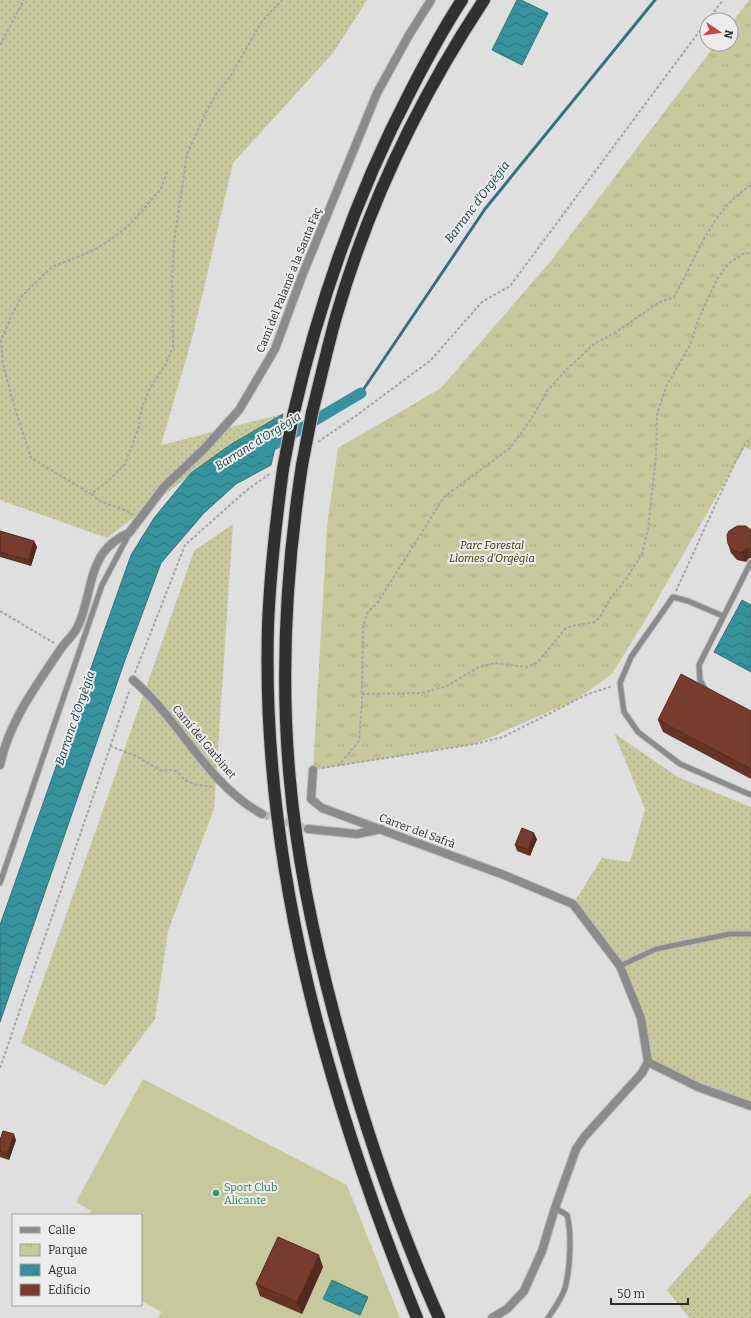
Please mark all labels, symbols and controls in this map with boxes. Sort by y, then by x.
north arrow [699,12,739,52]
text: N [721,29,736,40]
water label: Barranc d'Orgègia [442,158,512,246]
street label: Camí del Palamó a la Santa Faç [254,205,324,355]
water label: Barranc d'Orgègia [212,409,304,473]
park label: Parc Forestal Llomes d'Orgègia [449,539,535,565]
water label: Barranc d'Orgègia [52,669,98,767]
street label: Camí del Garbinet [169,703,239,781]
street label: Carrer del Safrà [377,811,457,851]
place label: Sport Club Alicante [224,1181,277,1207]
marker: Sport Club Alicante [211,1188,221,1198]
legend [12,1214,142,1306]
text: Calle [48,1223,76,1237]
text: Parque [48,1243,87,1257]
text: Agua [48,1263,77,1277]
scale bar [611,1280,688,1306]
text: Edificio [48,1283,90,1297]
text: 50 m [617,1287,646,1301]

